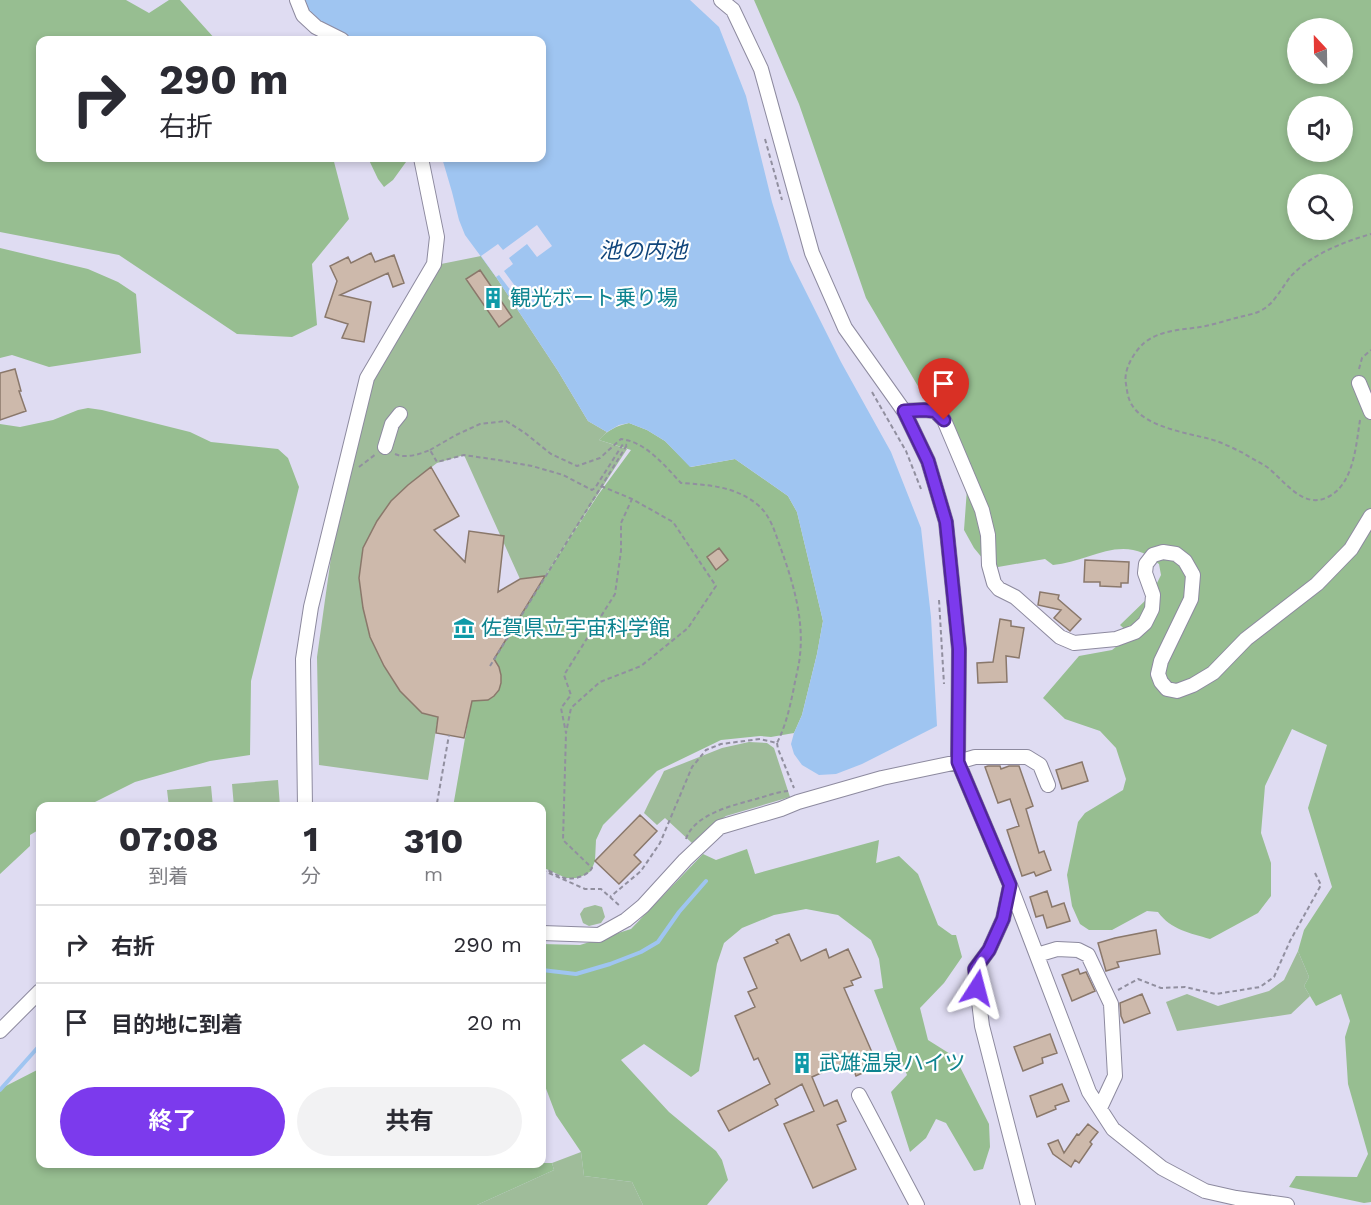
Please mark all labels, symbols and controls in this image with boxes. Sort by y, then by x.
north arrow [1287,18,1353,84]
map controls [1287,18,1353,240]
text: 290 m [159,55,289,104]
icon: right [60,60,138,138]
button: sound [1287,96,1353,162]
text: 右折 [159,111,213,143]
button: search [1287,174,1353,240]
water label: 池の内池 [599,238,689,263]
place label: 観光ボート乗り場 [510,285,678,310]
building icon: 観光ボート乗り場 [481,286,505,310]
pin [918,358,969,420]
icon: arrive [927,367,960,400]
place label: 佐賀県立宇宙科学館 [481,615,670,640]
museum icon: 佐賀県立宇宙科学館 [452,616,476,640]
text: 07:08 [118,818,219,860]
text: 1 [303,818,319,860]
text: 310 [403,820,464,862]
text: m [424,862,443,886]
text: 到着 [149,864,189,888]
text: 分 [301,864,321,888]
icon: right [60,928,93,961]
text: 290 m [453,932,522,957]
text: 右折 [111,934,155,959]
position arrow [945,956,1009,1020]
icon: arrive [60,1006,93,1039]
text: 20 m [467,1010,522,1035]
text: 目的地に到着 [111,1012,243,1037]
place label: 武雄温泉ハイツ [819,1050,966,1075]
building icon: 武雄温泉ハイツ [790,1051,814,1075]
button: 終了 [60,1087,285,1156]
button: 共有 [297,1087,522,1156]

